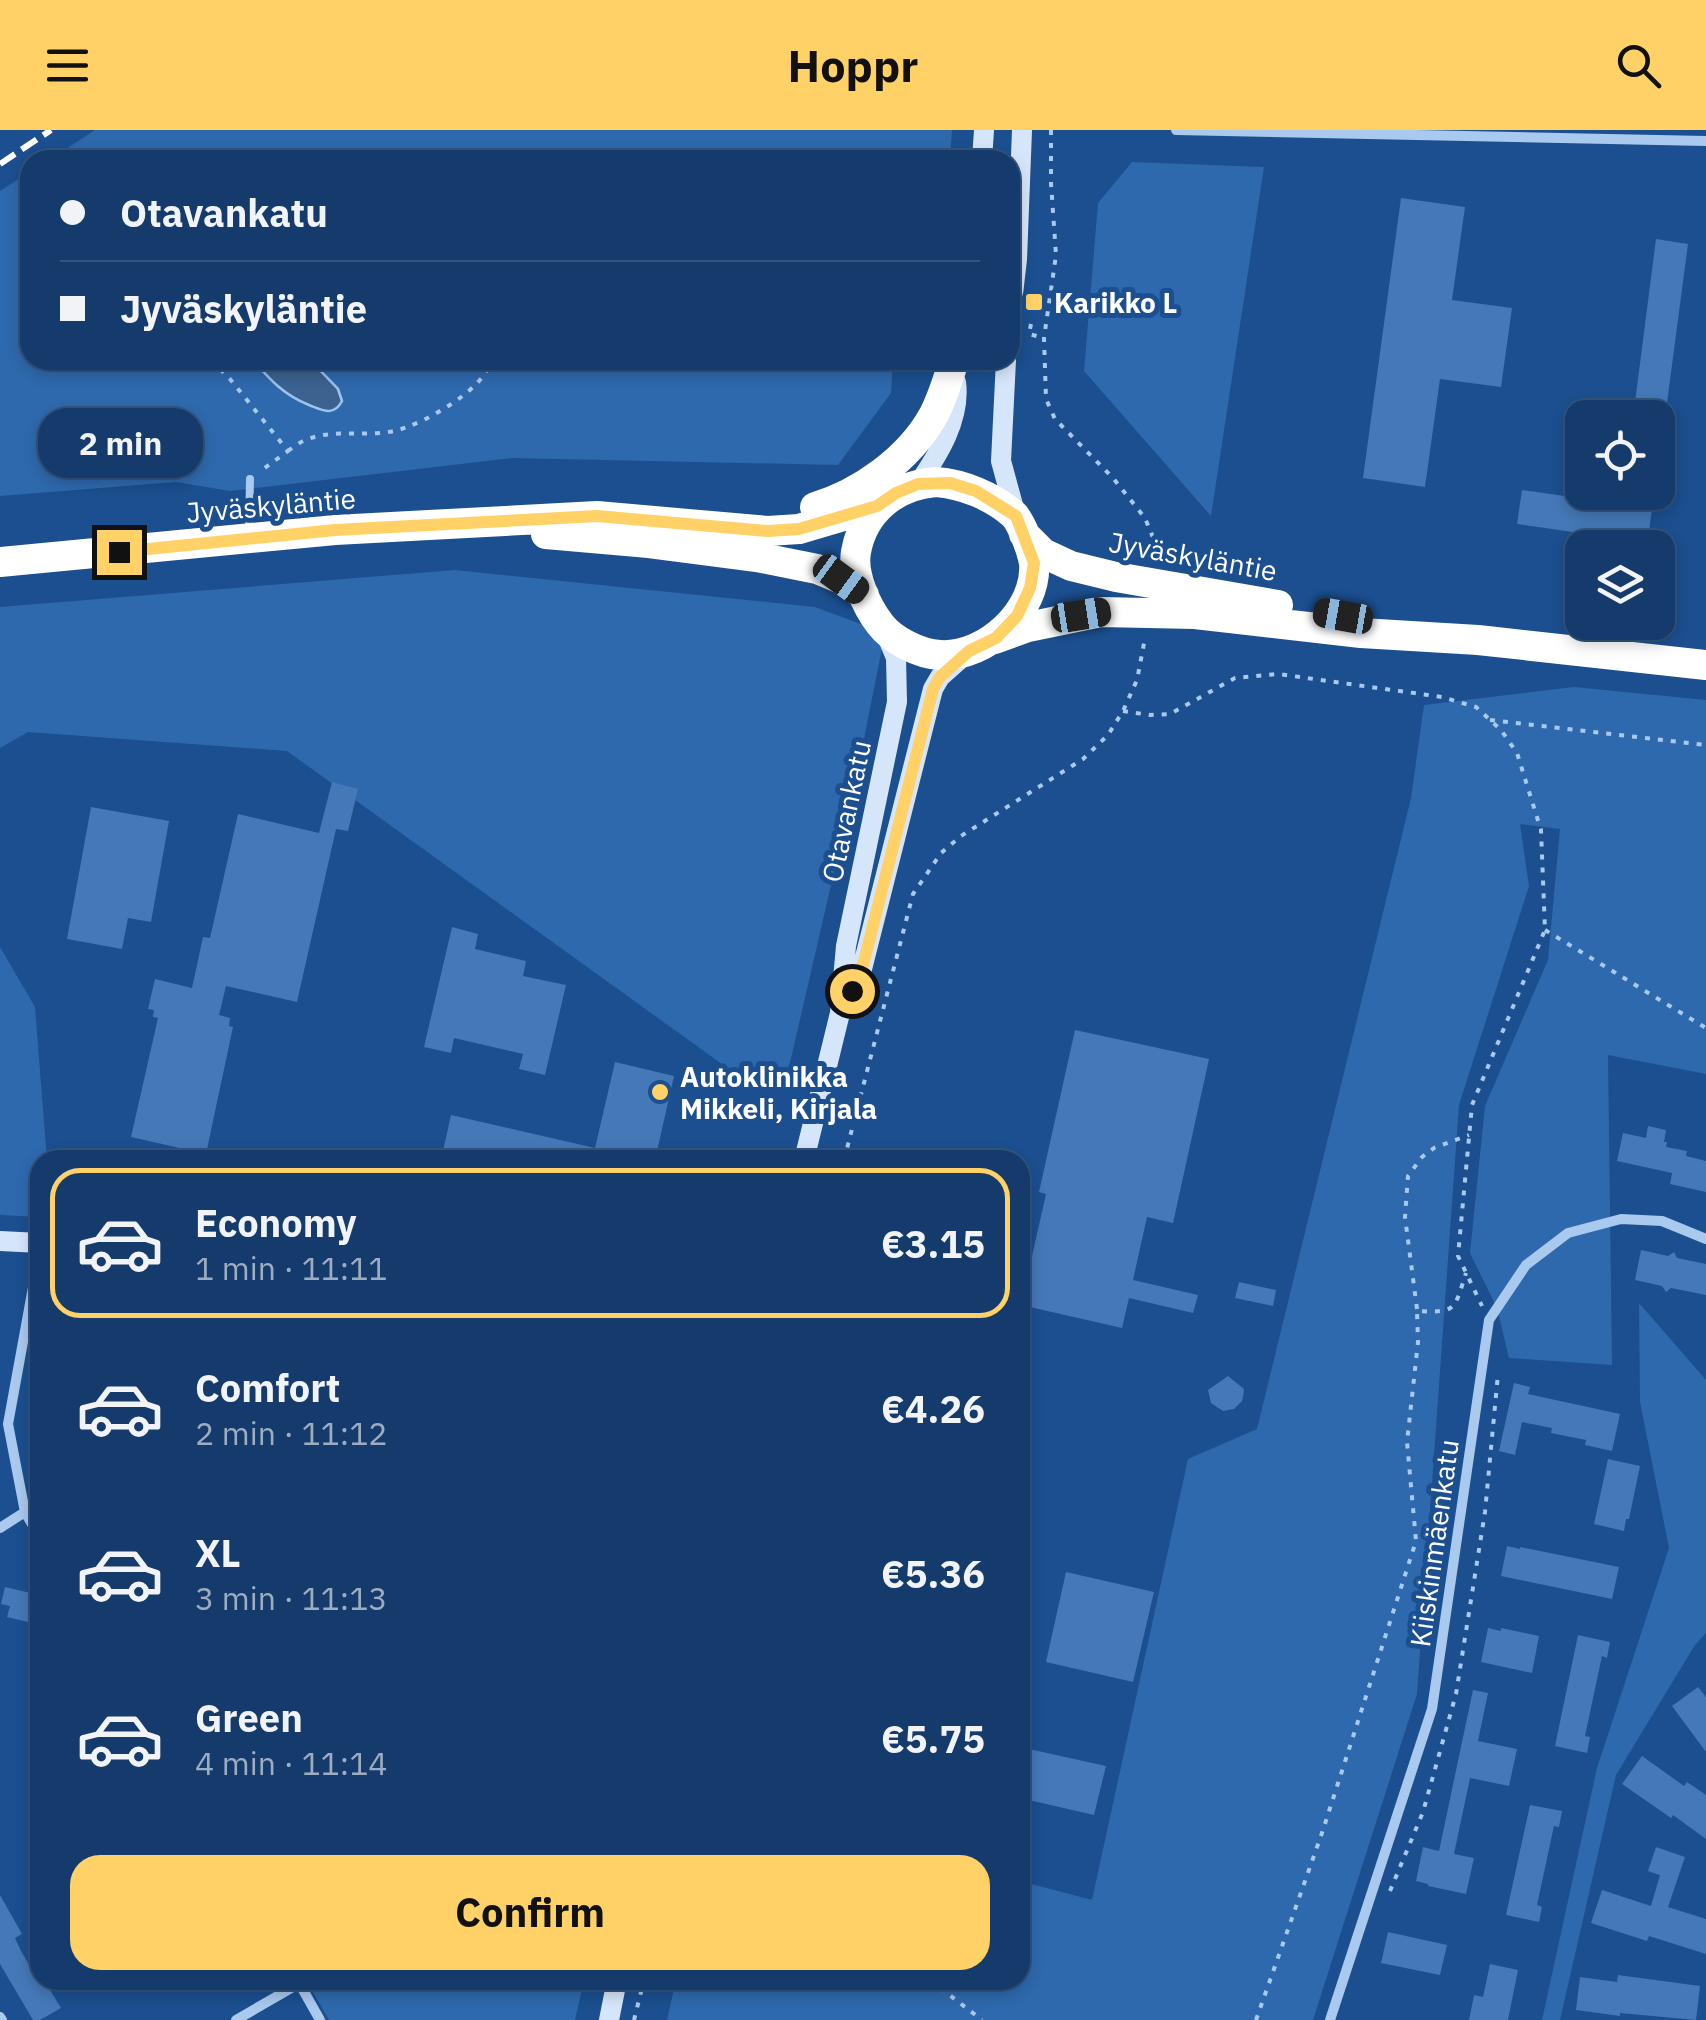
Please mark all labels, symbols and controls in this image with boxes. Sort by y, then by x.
text: Hoppr [788,36,918,94]
icon: menu [40,38,95,93]
icon: search [1611,38,1666,93]
text: Otavankatu [120,188,328,237]
text: Jyväskyläntie [120,284,367,333]
place label: Karikko L [1054,284,1177,321]
marker: Karikko L [1023,291,1045,313]
map controls [1565,400,1675,640]
button: locate [1565,400,1675,510]
callout: 2 min [36,407,202,477]
text: 2 min [79,422,162,464]
street label: Jyväskyläntie [185,479,357,531]
street label: Jyväskyläntie [1106,523,1280,589]
route end [97,530,142,575]
button: layers [1565,530,1675,640]
car [808,549,874,609]
car [1049,595,1113,635]
car [1311,596,1375,636]
street label: Otavankatu [813,737,879,885]
route start [830,969,875,1014]
place label: Autoklinikka Mikkeli, Kirjala [680,1058,877,1127]
marker: Autoklinikka Mikkeli, Kirjala [649,1081,671,1103]
icon: car [75,1198,165,1288]
text: Economy [195,1198,357,1247]
text: €3.15 [881,1219,985,1268]
text: 1 min · 11:11 [195,1247,388,1289]
icon: car [75,1363,165,1453]
text: Comfort [195,1363,340,1412]
text: €4.26 [881,1384,985,1433]
text: 2 min · 11:12 [195,1412,388,1454]
street label: Kiiskinmäenkatu [1401,1437,1467,1649]
icon: car [75,1528,165,1618]
text: XL [195,1528,241,1577]
text: €5.36 [881,1549,985,1598]
text: 3 min · 11:13 [195,1577,388,1619]
icon: car [75,1693,165,1783]
text: Green [195,1693,303,1742]
text: €5.75 [881,1714,985,1763]
text: 4 min · 11:14 [195,1742,388,1784]
button: Confirm [70,1855,990,1970]

